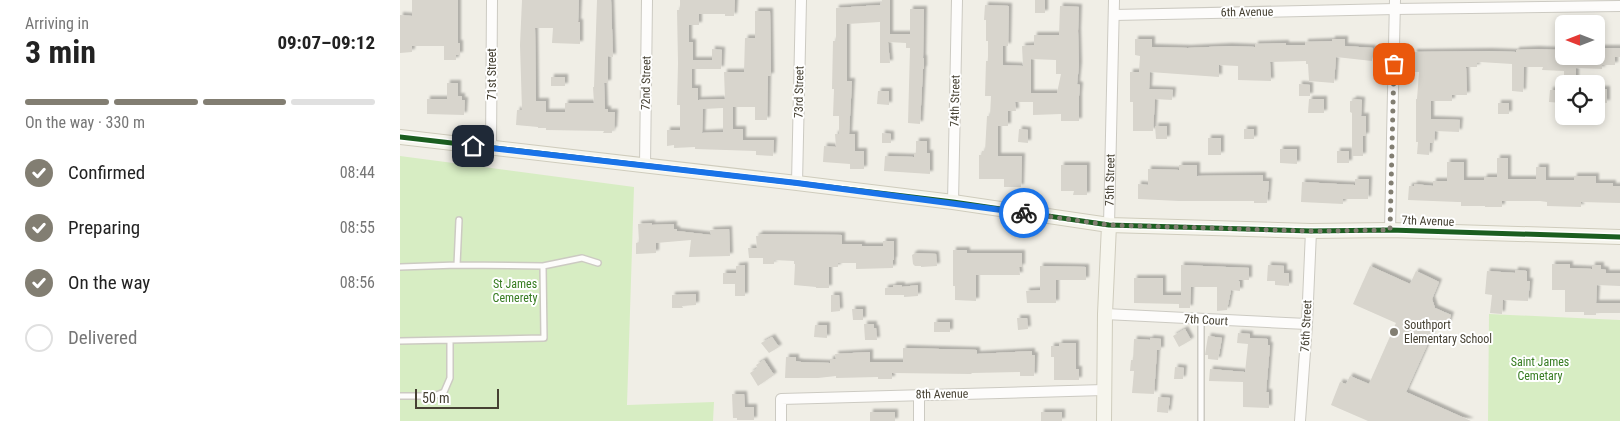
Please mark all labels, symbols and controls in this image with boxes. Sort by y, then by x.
street label: 6th Avenue [1221,5,1274,19]
text: Arriving in [25,14,89,33]
north arrow [1555,15,1605,65]
map controls [1555,15,1605,125]
text: 09:07–09:12 [277,31,375,54]
text: 3 min [25,33,96,71]
pin [1373,43,1415,85]
street label: 71st Street [485,48,499,100]
icon: bag [1380,50,1408,78]
street label: 72nd Street [639,55,653,110]
street label: 73rd Street [792,65,806,118]
street label: 74th Street [948,74,962,127]
button: locate [1555,75,1605,125]
text: On the way · 330 m [25,113,145,132]
pin [452,125,494,167]
icon: home [459,132,487,160]
street label: 75th Street [1102,153,1118,206]
icon: check [25,159,53,187]
text: Confirmed [68,161,145,184]
text: 08:44 [340,163,375,182]
courier [999,188,1049,238]
icon: bike [1010,199,1038,227]
street label: 7th Avenue [1401,213,1455,229]
icon: check [25,214,53,242]
text: Preparing [68,216,140,239]
text: 08:55 [340,218,375,237]
icon: check [25,269,53,297]
text: On the way [68,271,150,294]
text: 08:56 [340,273,375,292]
park label: St James Cemerety [493,277,537,305]
street label: 76th Street [1298,299,1314,352]
street label: 7th Court [1184,312,1229,328]
place label: Southport Elementary School [1404,318,1492,346]
text: Delivered [68,326,137,349]
marker: Southport Elementary School [1388,326,1400,338]
park label: Saint James Cemetary [1511,355,1569,383]
scale bar [415,386,499,409]
street label: 8th Avenue [916,387,969,401]
text: 50 m [422,390,450,406]

